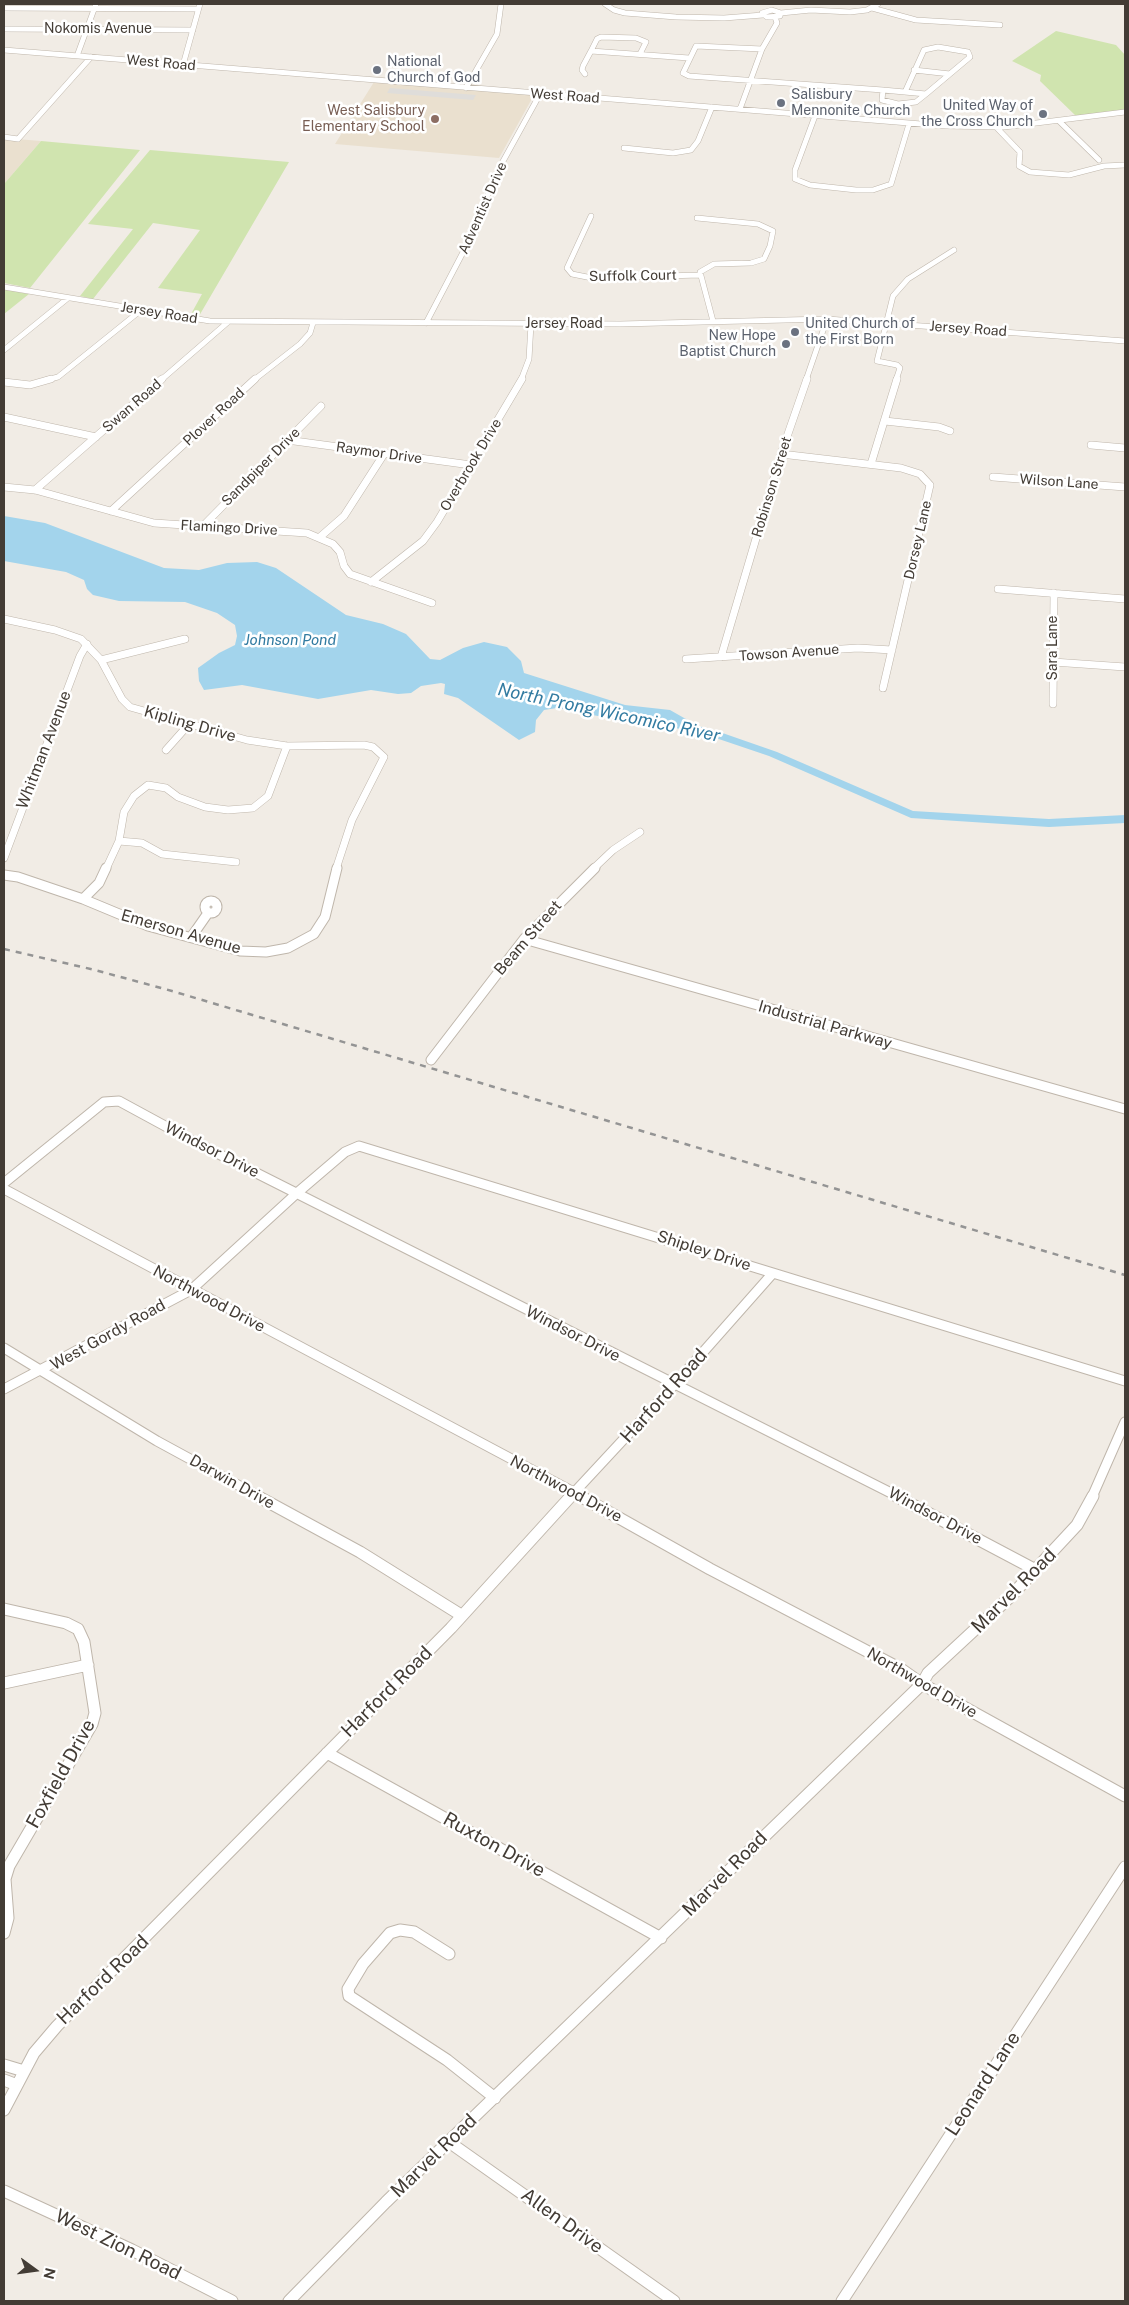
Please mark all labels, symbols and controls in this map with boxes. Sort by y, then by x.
street label: Nokomis Avenue [44,21,152,37]
street label: West Road [126,52,196,74]
place label: National Church of God [387,54,480,86]
marker: National Church of God [371,64,383,76]
street label: West Road [530,85,600,107]
place label: Salisbury Mennonite Church [791,87,910,120]
marker: Salisbury Mennonite Church [775,97,787,109]
place label: United Way of the Cross Church [921,98,1033,130]
place label: West Salisbury Elementary School [302,103,425,136]
marker: United Way of the Cross Church [1037,108,1049,120]
marker: West Salisbury Elementary School [429,113,441,125]
street label: Adventist Drive [455,159,511,257]
street label: Suffolk Court [589,267,677,285]
street label: Jersey Road [119,299,199,327]
street label: Jersey Road [525,316,603,332]
place label: United Church of the First Born [805,316,915,348]
street label: Jersey Road [929,318,1007,340]
marker: United Church of the First Born [789,326,801,338]
place label: New Hope Baptist Church [679,328,776,361]
marker: New Hope Baptist Church [780,338,792,350]
street label: Swan Road [99,376,165,436]
street label: Plover Road [180,384,248,450]
street label: Overbrook Drive [437,416,505,514]
street label: Sandpiper Drive [218,424,304,510]
street label: Robinson Street [749,435,795,539]
street label: Raymor Drive [335,439,423,467]
street label: Wilson Lane [1019,471,1099,493]
street label: Dorsey Lane [901,499,935,581]
street label: Flamingo Drive [180,517,278,539]
street label: Sara Lane [1045,615,1061,681]
water label: Johnson Pond [244,631,336,649]
street label: Towson Avenue [738,641,840,665]
water label: North Prong Wicomico River [496,679,722,747]
street label: Whitman Avenue [13,688,75,812]
street label: Kipling Drive [142,702,238,746]
street label: Beam Street [490,897,566,979]
street label: Emerson Avenue [119,906,243,958]
street label: Industrial Parkway [756,997,894,1053]
street label: Windsor Drive [161,1118,263,1182]
street label: Shipley Drive [655,1227,753,1275]
street label: Northwood Drive [150,1261,268,1337]
street label: West Gordy Road [47,1295,169,1375]
street label: Windsor Drive [522,1302,624,1366]
street label: Harford Road [616,1344,712,1448]
street label: Darwin Drive [186,1451,278,1513]
street label: Northwood Drive [507,1451,625,1527]
street label: Windsor Drive [885,1483,985,1549]
street label: Marvel Road [967,1544,1061,1638]
street label: Harford Road [337,1642,437,1742]
street label: Northwood Drive [863,1644,981,1722]
street label: Foxfield Drive [22,1716,100,1832]
street label: Ruxton Drive [439,1808,549,1882]
street label: Marvel Road [678,1827,772,1921]
street label: Harford Road [52,1930,154,2030]
street label: Leonard Lane [941,2028,1025,2140]
street label: Marvel Road [386,2109,482,2203]
street label: Allen Drive [516,2184,608,2258]
street label: West Zion Road [51,2205,185,2285]
north arrow [10,2245,60,2295]
text: N [40,2266,59,2281]

